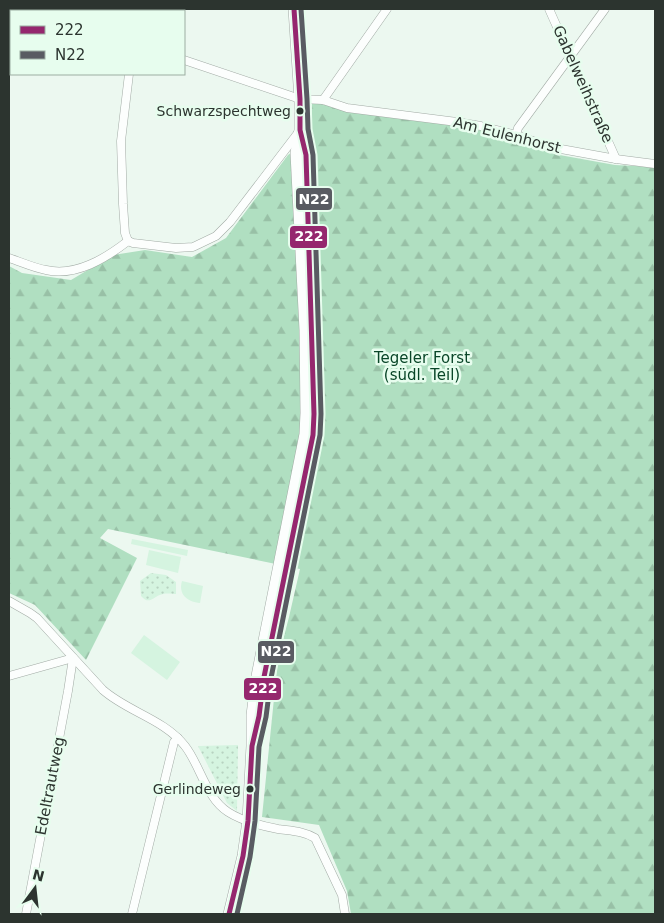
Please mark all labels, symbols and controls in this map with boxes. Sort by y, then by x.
legend [10,10,185,75]
text: 222 [55,21,84,39]
street label: Gabelweihstraße [549,22,617,146]
text: N22 [55,46,85,64]
place label: Schwarzspechtweg [157,103,291,119]
marker: Schwarzspechtweg [295,106,305,116]
street label: Am Eulenhorst [451,113,563,157]
line badge: N22 [295,187,333,211]
text: N22 [298,191,330,207]
line badge: 222 [289,225,328,249]
text: 222 [294,228,324,244]
park label: Tegeler Forst (südl. Teil) [373,349,470,384]
line badge: N22 [257,640,295,664]
text: N22 [260,643,292,659]
line badge: 222 [243,677,282,701]
text: 222 [248,680,278,696]
street label: Edeltrautweg [32,735,68,837]
place label: Gerlindeweg [153,781,241,797]
marker: Gerlindeweg [245,784,255,794]
north arrow [10,863,60,913]
text: N [31,866,46,885]

